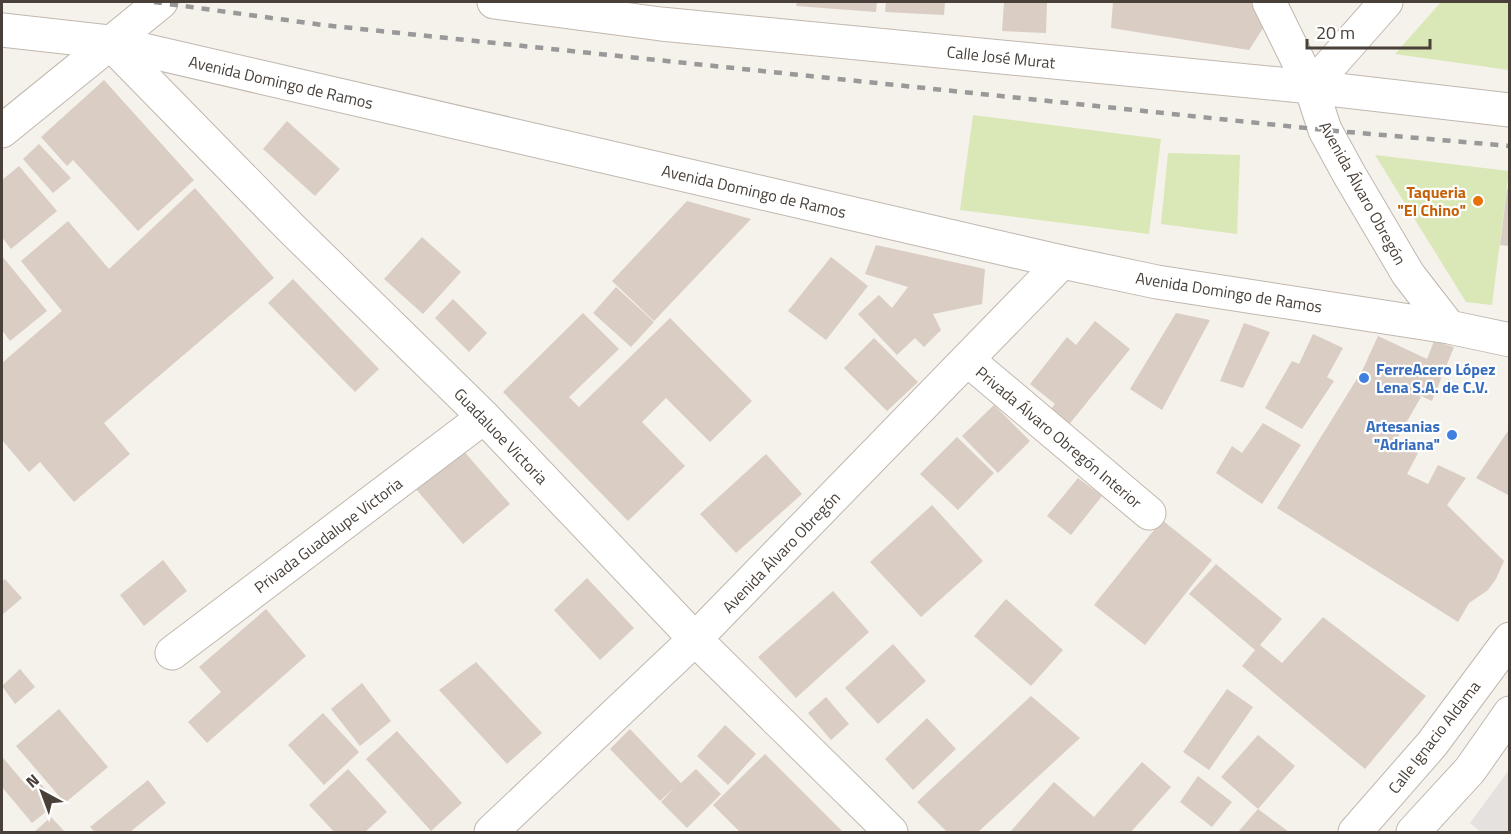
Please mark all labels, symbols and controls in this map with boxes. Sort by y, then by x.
scale bar [1307,12,1430,50]
text: 20 m [1316,19,1355,46]
street label: Calle José Murat [946,39,1057,75]
street label: Avenida Domingo de Ramos [186,49,376,115]
street label: Avenida Álvaro Obregón [1314,117,1412,269]
street label: Avenida Domingo de Ramos [659,158,849,224]
place label: Taqueria "El Chino" [1397,180,1466,222]
marker: Taqueria "El Chino" [1471,194,1485,208]
street label: Avenida Domingo de Ramos [1134,265,1324,319]
place label: FerreAcero López Lena S.A. de C.V. [1376,357,1495,399]
street label: Privada Álvaro Obregón Interior [971,360,1148,514]
marker: FerreAcero López Lena S.A. de C.V. [1357,371,1371,385]
street label: Guadaluoe Victoria [449,382,553,490]
place label: Artesanias "Adriana" [1366,414,1440,456]
marker: Artesanias "Adriana" [1445,428,1459,442]
street label: Privada Guadalupe Victoria [249,471,407,599]
street label: Avenida Álvaro Obregón [717,486,845,618]
street label: Calle Ignacio Aldama [1382,675,1486,799]
north arrow [12,762,72,822]
text: N [20,768,44,793]

